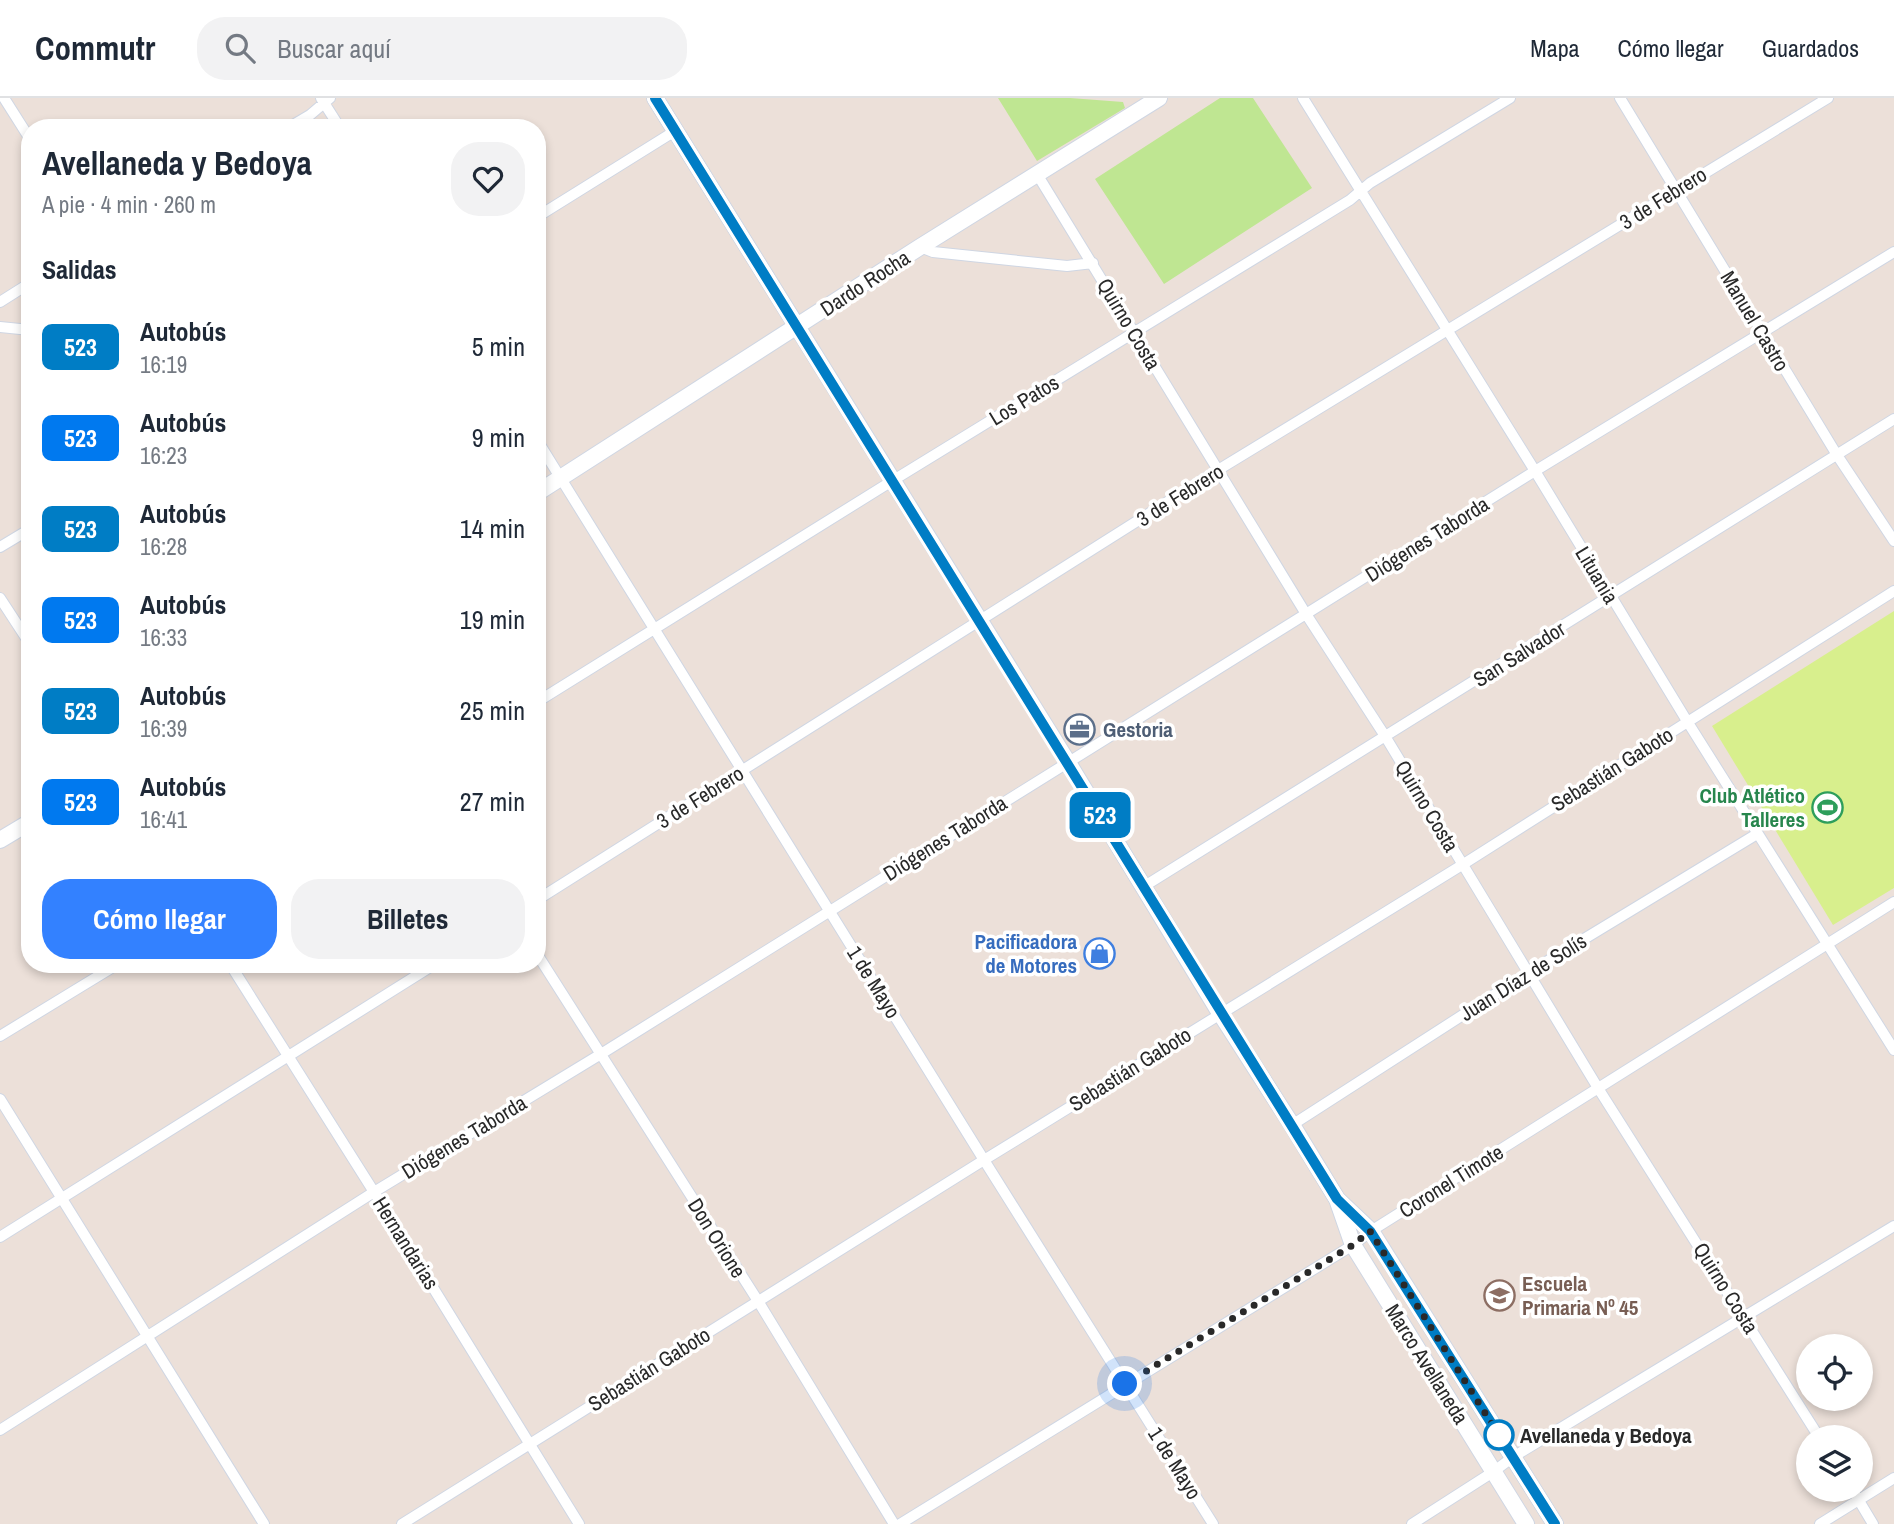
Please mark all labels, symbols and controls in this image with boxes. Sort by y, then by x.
search box [197,17,687,80]
text: Commutr [35,26,155,70]
icon: search [221,29,259,67]
text: Buscar aquí [277,31,391,66]
text: Mapa [1530,32,1580,64]
text: Cómo llegar [1618,32,1724,64]
text: Guardados [1762,32,1859,64]
text: Avellaneda y Bedoya [42,141,312,185]
button: heart [451,142,525,216]
street label: 3 de Febrero [1614,160,1712,236]
text: A pie · 4 min · 260 m [42,189,216,220]
street label: Dardo Rocha [815,243,916,323]
text: Salidas [42,252,117,287]
street label: Manuel Castro [1714,266,1796,376]
street label: Quirno Costa [1090,273,1168,376]
text: Autobús [140,314,226,349]
text: 5 min [472,329,525,364]
text: 523 [64,331,97,363]
text: 16:19 [140,349,187,380]
street label: Los Patos [984,368,1064,432]
text: Autobús [140,405,226,440]
text: 9 min [472,420,525,455]
text: 523 [64,422,97,454]
text: 16:23 [140,440,187,471]
street label: 3 de Febrero [1131,457,1229,533]
street label: Diógenes Taborda [1360,489,1495,589]
text: Autobús [140,496,226,531]
text: 14 min [460,511,525,546]
text: 523 [64,513,97,545]
text: 16:28 [140,531,187,562]
street label: Lituania [1569,541,1626,610]
text: Autobús [140,587,226,622]
text: 19 min [460,602,525,637]
text: 523 [64,604,97,636]
street label: San Salvador [1467,614,1571,694]
text: 16:33 [140,622,187,653]
text: Autobús [140,678,226,713]
text: 25 min [460,693,525,728]
text: 523 [64,695,97,727]
office icon: Gestoria [1063,712,1097,746]
text: 16:39 [140,713,187,744]
place label: Gestoria [1103,715,1173,744]
street label: Sebastián Gaboto [1545,720,1679,818]
street label: Quirno Costa [1388,755,1466,858]
street label: 3 de Febrero [651,759,749,835]
text: Autobús [140,769,226,804]
place label: Club Atlético Talleres [1699,781,1805,834]
text: 27 min [460,784,525,819]
text: 523 [64,786,97,818]
street label: Diógenes Taborda [878,788,1013,888]
sports icon: Club Atlético Talleres [1811,790,1845,824]
line badge: 523 [1060,792,1140,838]
text: 523 [1084,799,1116,831]
text: 16:41 [140,804,187,835]
button: Cómo llegar [42,879,277,959]
button: Billetes [291,879,525,959]
street label: Juan Díaz de Solís [1454,926,1592,1028]
place label: Pacificadora de Motores [975,927,1077,980]
shop icon: Pacificadora de Motores [1083,936,1117,970]
street label: 1 de Mayo [840,940,908,1024]
street label: Sebastián Gaboto [1063,1020,1197,1118]
street label: Diógenes Taborda [396,1088,532,1186]
street label: Coronel Timote [1393,1137,1509,1225]
street label: Hernandarias [366,1191,446,1295]
street label: Don Orione [681,1193,753,1283]
street label: Quirno Costa [1687,1237,1766,1339]
place label: Escuela Primaria Nº 45 [1522,1269,1639,1322]
school or university icon: Escuela Primaria Nº 45 [1482,1278,1516,1312]
street label: Marco Avellaneda [1379,1298,1476,1430]
street label: Sebastián Gaboto [582,1320,716,1418]
map controls [1796,1334,1873,1502]
button: locate [1796,1334,1873,1411]
your location [1107,1366,1142,1401]
marker: Avellaneda y Bedoya [1484,1420,1514,1450]
street label: 1 de Mayo [1141,1421,1209,1505]
place label: Avellaneda y Bedoya [1520,1421,1692,1450]
button: layers [1796,1425,1873,1502]

